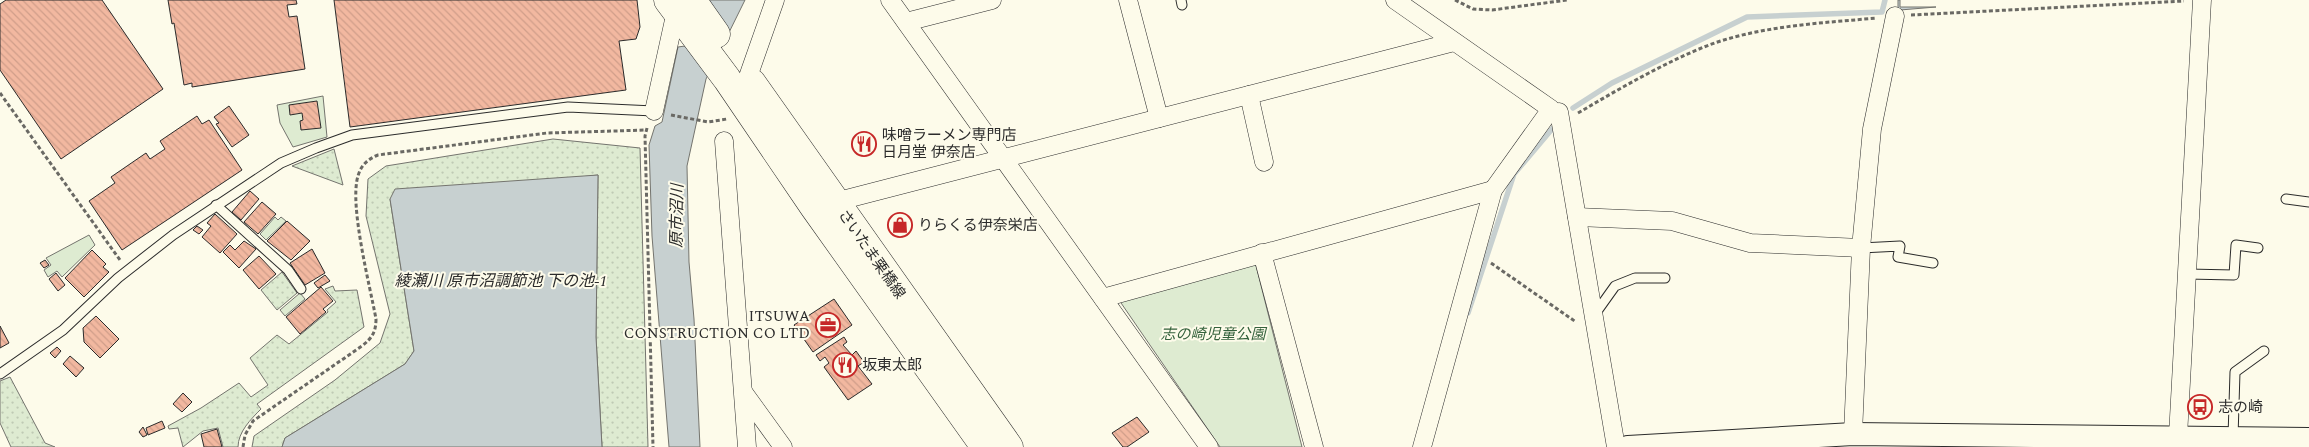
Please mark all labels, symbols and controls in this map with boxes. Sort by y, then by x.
place label: 味噌ラーメン専門店 日月堂 伊奈店 [882,124,1016,164]
restaurant icon: 味噌ラーメン専門店 日月堂 伊奈店 [851,131,877,157]
water label: 原市沼川 [664,182,690,248]
street label: さいたま栗橋線 [832,205,911,304]
shop icon: りらくる伊奈栄店 [887,212,913,238]
place label: りらくる伊奈栄店 [918,214,1038,237]
water label: 綾瀬川 原市沼調節池 下の池-1 [394,269,608,293]
place label: ITSUWA CONSTRUCTION CO LTD [624,305,810,345]
office icon: ITSUWA CONSTRUCTION CO LTD [815,312,841,338]
park label: 志の崎児童公園 [1160,323,1267,346]
restaurant icon: 坂東太郎 [832,352,858,378]
place label: 坂東太郎 [862,354,922,377]
bus stop icon: 志の崎 [2187,394,2213,420]
place label: 志の崎 [2218,396,2263,419]

